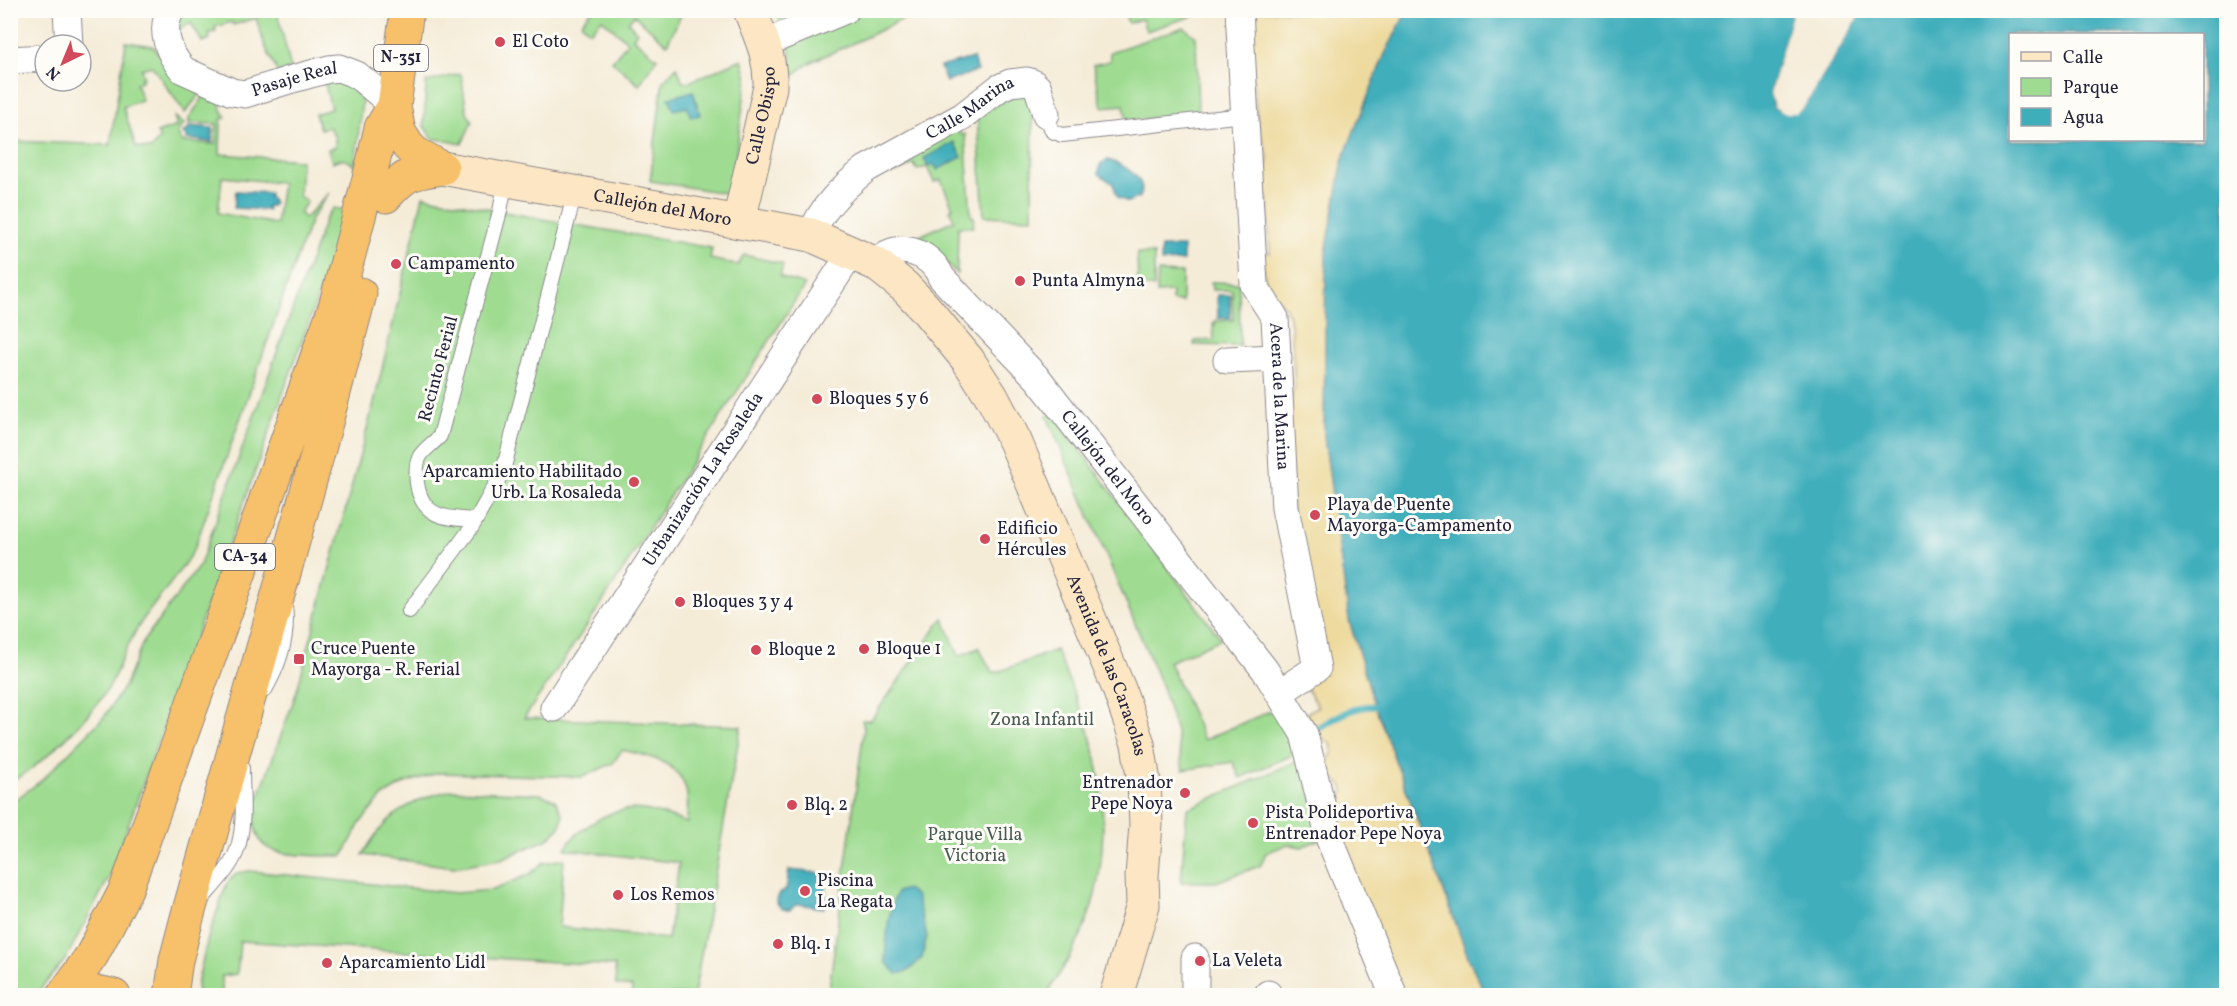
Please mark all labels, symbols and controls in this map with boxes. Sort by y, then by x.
place label: El Coto [512,30,569,55]
north arrow [33,33,93,93]
legend [2009,33,2204,141]
marker: El Coto [493,35,507,49]
road number: N-351 [374,45,428,71]
text: Calle [2063,46,2103,71]
street label: Pasaje Real [248,56,338,104]
text: N [42,60,66,85]
street label: Calle Obispo [740,65,783,167]
street label: Calle Marina [921,70,1019,146]
text: Parque [2063,76,2118,101]
text: Agua [2063,106,2104,131]
street label: Callejón del Moro [591,183,733,233]
place label: Campamento [408,252,515,277]
marker: Campamento [389,257,403,271]
place label: Punta Almyna [1032,269,1145,294]
marker: Punta Almyna [1013,274,1027,288]
street label: Recinto Ferial [413,313,465,425]
street label: Acera de la Marina [1263,322,1295,471]
street label: Urbanización La Rosaleda [637,387,770,572]
place label: Bloques 5 y 6 [829,387,929,412]
marker: Bloques 5 y 6 [810,392,824,406]
street label: Callejón del Moro [1055,405,1160,531]
place label: Aparcamiento Habilitado Urb. La Rosaleda [423,460,622,506]
marker: Aparcamiento Habilitado Urb. La Rosaleda [627,475,641,489]
place label: Playa de Puente Mayorga-Campamento [1327,493,1512,539]
marker: Playa de Puente Mayorga-Campamento [1308,508,1322,522]
place label: Edificio Hércules [997,517,1066,563]
marker: Edificio Hércules [978,532,992,546]
road number: CA-34 [215,544,275,570]
street label: Avenida de las Caracolas [1060,571,1152,758]
place label: Bloques 3 y 4 [692,590,794,615]
marker: Bloques 3 y 4 [673,595,687,609]
place label: Cruce Puente Mayorga - R. Ferial [311,637,460,683]
place label: Bloque 1 [876,637,941,662]
place label: Bloque 2 [768,638,836,663]
marker: Bloque 1 [857,642,871,656]
marker: Bloque 2 [749,643,763,657]
marker: Cruce Puente Mayorga - R. Ferial [292,652,306,666]
park label: Zona Infantil [990,708,1094,733]
place label: Entrenador Pepe Noya [1082,771,1173,817]
marker: Entrenador Pepe Noya [1178,786,1192,800]
place label: Blq. 2 [804,793,848,818]
marker: Blq. 2 [785,798,799,812]
place label: Pista Polideportiva Entrenador Pepe Noya [1265,801,1442,847]
marker: Pista Polideportiva Entrenador Pepe Noya [1246,816,1260,830]
park label: Parque Villa Victoria [927,823,1023,869]
place label: Piscina La Regata [817,869,893,915]
place label: Los Remos [630,883,715,908]
marker: Piscina La Regata [798,884,812,898]
marker: Los Remos [611,888,625,902]
place label: Blq. 1 [790,932,831,957]
marker: Blq. 1 [771,937,785,951]
place label: La Veleta [1212,949,1283,974]
place label: Aparcamiento Lidl [339,951,486,976]
marker: La Veleta [1193,954,1207,968]
marker: Aparcamiento Lidl [320,956,334,970]

